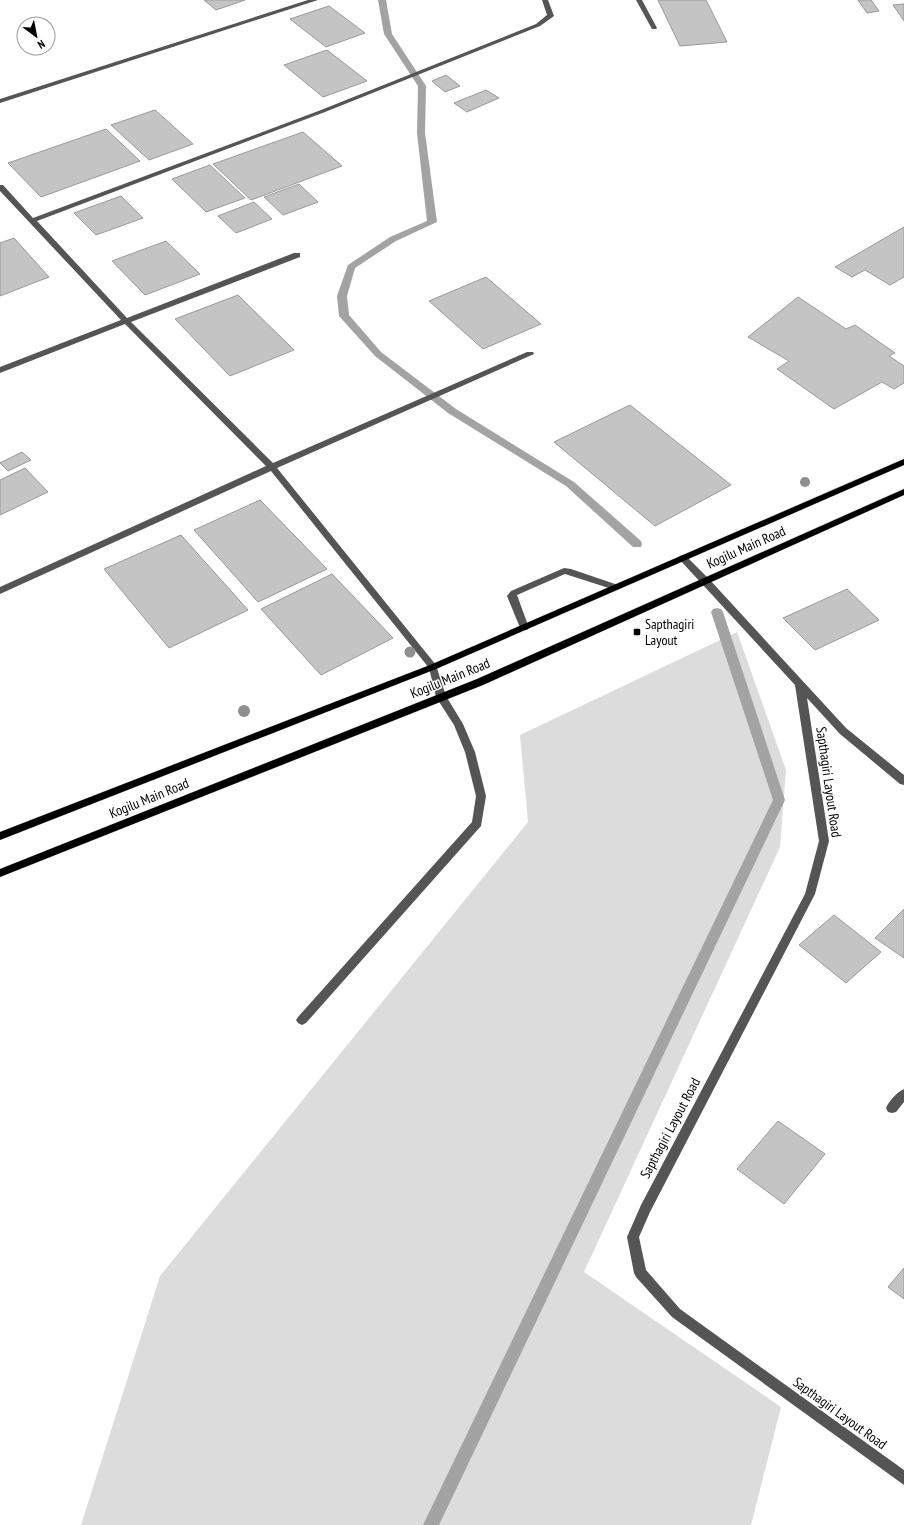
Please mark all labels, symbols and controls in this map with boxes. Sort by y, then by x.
north arrow [16,16,56,56]
text: N [35,37,48,52]
street label: Kogilu Main Road [704,522,788,572]
place label: Sapthagiri Layout [645,615,694,649]
marker: Sapthagiri Layout [632,627,642,637]
street label: Kogilu Main Road [408,654,492,702]
street label: Sapthagiri Layout Road [812,726,846,838]
street label: Kogilu Main Road [107,774,191,822]
street label: Sapthagiri Layout Road [636,1075,704,1181]
street label: Sapthagiri Layout Road [790,1373,890,1453]

